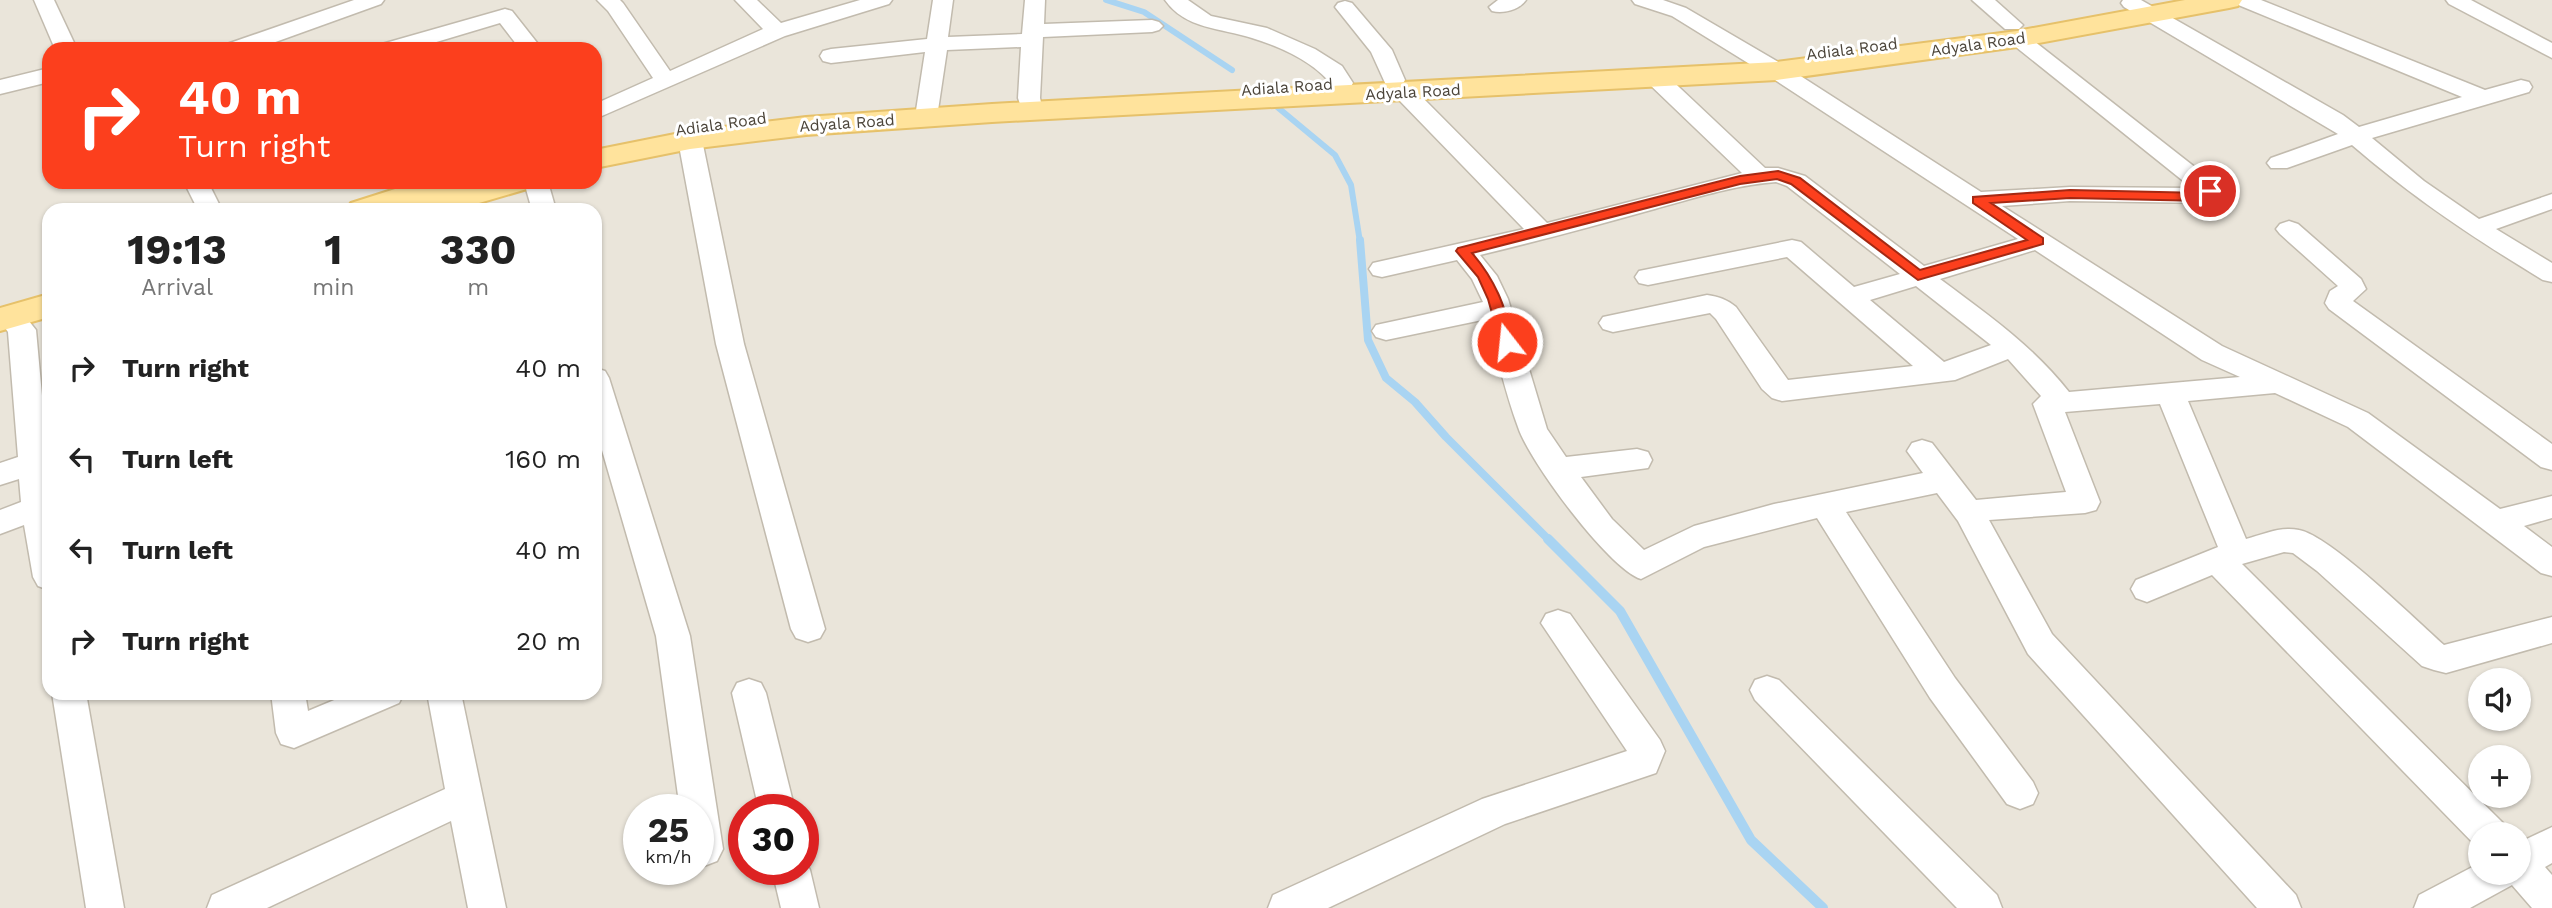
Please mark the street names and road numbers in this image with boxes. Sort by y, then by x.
street label: Adyala Road [1929,28,2027,60]
street label: Adiala Road [1805,34,1899,64]
street label: Adiala Road [1241,74,1333,100]
street label: Adyala Road [1365,80,1461,104]
street label: Adiala Road [674,108,768,140]
street label: Adyala Road [799,110,895,136]

